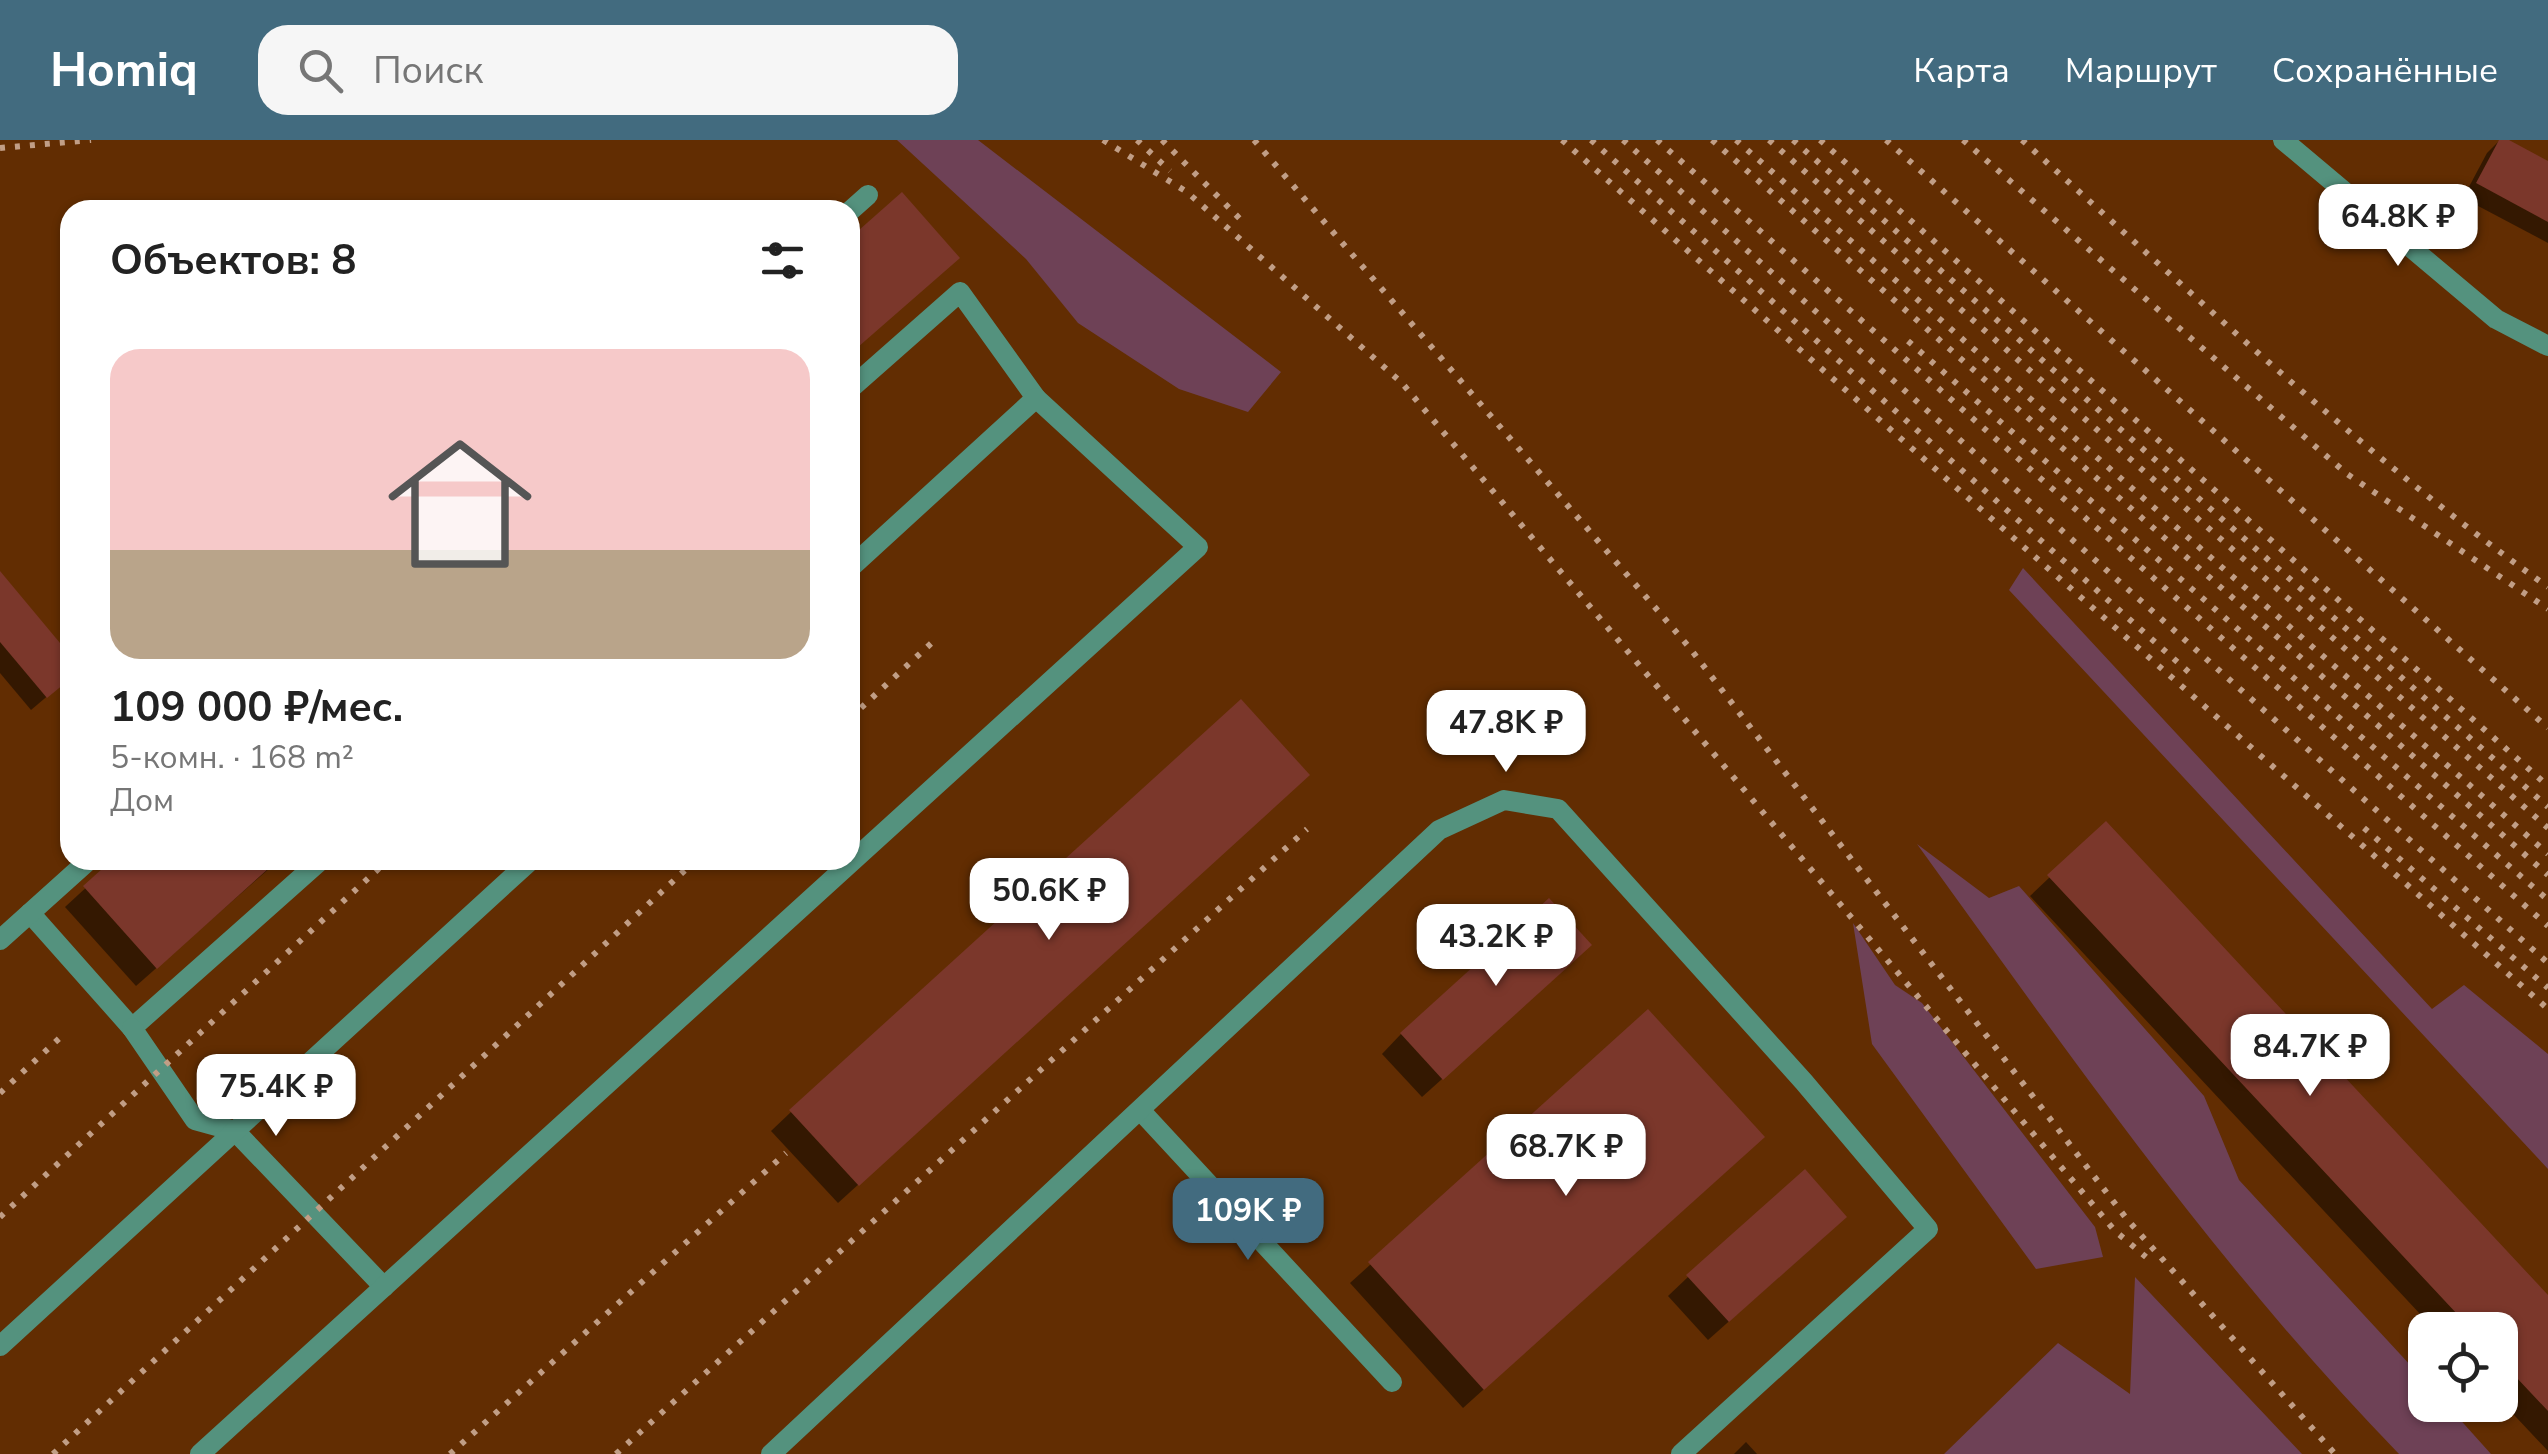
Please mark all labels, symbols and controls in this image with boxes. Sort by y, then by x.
search box [258,25,958,115]
text: Homiq [50,37,198,103]
icon: search [293,43,348,98]
text: Поиск [373,45,483,96]
text: Карта [1913,47,2010,94]
text: Маршрут [2065,47,2217,94]
text: Сохранённые [2272,47,2498,94]
pin: 64.8K ₽ [2306,184,2490,269]
text: 64.8K ₽ [2341,195,2455,238]
text: Объектов: 8 [110,232,356,289]
icon: filters [755,233,810,288]
icon: home [370,414,550,594]
text: 109 000 ₽/мес. [110,679,403,736]
pin: 47.8K ₽ [1414,690,1598,775]
text: 47.8K ₽ [1449,701,1563,744]
text: 5-комн. · 168 m² [110,736,354,779]
text: Дом [110,779,174,822]
pin: 50.6K ₽ [957,858,1141,943]
text: 50.6K ₽ [992,869,1106,912]
pin: 43.2K ₽ [1404,904,1588,989]
text: 43.2K ₽ [1439,915,1553,958]
pin: 84.7K ₽ [2218,1014,2402,1099]
text: 84.7K ₽ [2253,1025,2367,1068]
pin: 75.4K ₽ [184,1054,368,1139]
text: 75.4K ₽ [219,1065,333,1108]
pin: 68.7K ₽ [1474,1114,1658,1199]
text: 68.7K ₽ [1509,1125,1623,1168]
pin: 109K ₽ [1167,1178,1329,1263]
text: 109K ₽ [1195,1189,1301,1232]
map controls [2408,1312,2518,1422]
button: locate [2408,1312,2518,1422]

